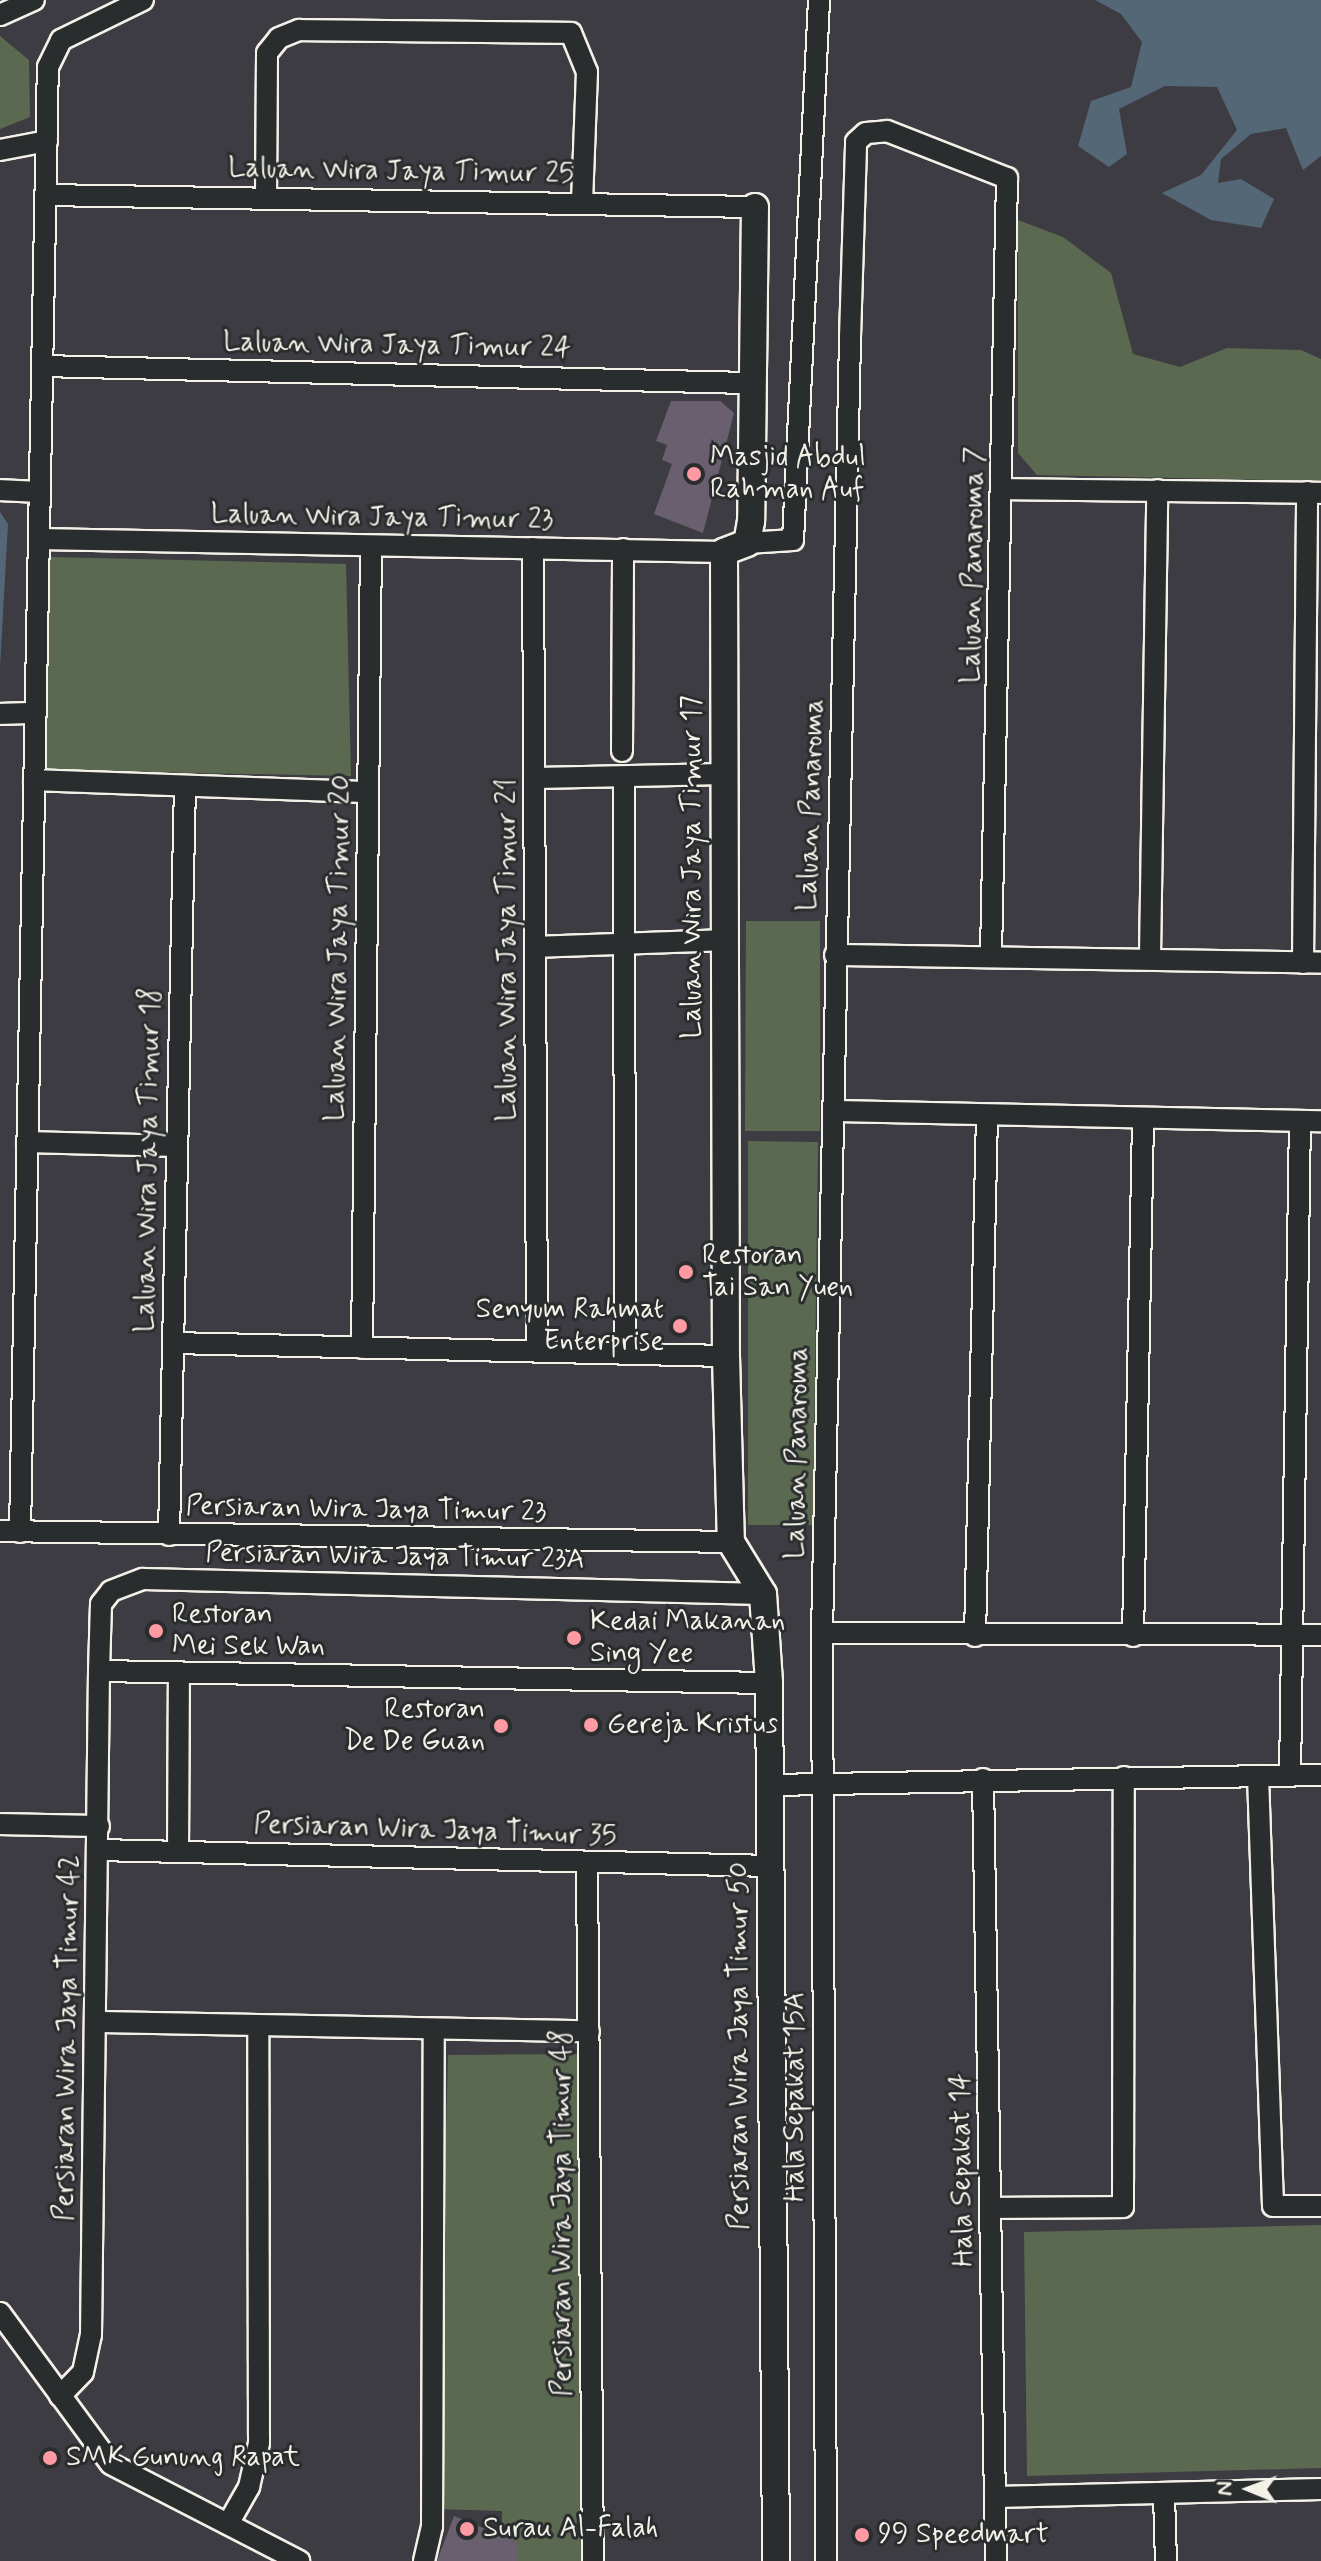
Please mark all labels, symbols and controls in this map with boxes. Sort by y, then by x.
street label: Laluan Wira Jaya Timur 25 [236,152,566,192]
street label: Laluan Wira Jaya Timur 24 [231,326,563,366]
place label: Masjid Abdul Rahman Auf [710,441,861,507]
street label: Laluan Panaroma 7 [955,446,993,684]
marker: Masjid Abdul Rahman Auf [685,465,703,483]
street label: Laluan Wira Jaya Timur 23 [218,498,546,538]
street label: Laluan Panaroma [792,698,832,912]
street label: Laluan Wira Jaya Timur 17 [676,703,710,1031]
street label: Laluan Wira Jaya Timur 20 [319,782,359,1114]
street label: Laluan Wira Jaya Timur 21 [491,786,525,1114]
street label: Laluan Wira Jaya Timur 18 [129,995,169,1325]
place label: Restoran Tai San Yuen [702,1239,855,1305]
marker: Restoran Tai San Yuen [677,1263,695,1281]
place label: Senyum Rahmat Enterprise [462,1293,664,1359]
marker: Senyum Rahmat Enterprise [671,1317,689,1335]
street label: Laluan Panaroma [779,1347,817,1559]
street label: Persiaran Wira Jaya Timur 23 [188,1490,544,1530]
street label: Persiaran Wira Jaya Timur 23A [207,1537,583,1577]
place label: Restoran Mei Sek Wan [172,1598,332,1664]
place label: Kedai Makanan Sing Yee [590,1605,785,1671]
marker: Restoran Mei Sek Wan [147,1622,165,1640]
marker: Kedai Makanan Sing Yee [565,1629,583,1647]
place label: Restoran De De Guan [346,1693,485,1759]
place label: Gereja Kristus [607,1708,778,1742]
marker: Gereja Kristus [582,1716,600,1734]
marker: Restoran De De Guan [492,1717,510,1735]
street label: Persiaran Wira Jaya Timur 35 [255,1808,615,1854]
street label: Persiaran Wira Jaya Timur 42 [48,1857,88,2219]
street label: Persiaran Wira Jaya Timur 50 [723,1864,757,2228]
street label: Hala Sepakat 15A [779,1990,813,2204]
street label: Persiaran Wira Jaya Timur 48 [546,2032,580,2394]
street label: Hala Sepakat 14 [944,2071,982,2269]
place label: SMK Gunung Rapat [66,2441,299,2475]
marker: SMK Gunung Rapat [41,2449,59,2467]
north arrow [1209,2449,1289,2529]
text: N [1211,2481,1239,2496]
place label: Surau Al-Falah [483,2512,659,2546]
place label: 99 Speedmart [878,2518,1049,2552]
marker: Surau Al-Falah [458,2520,476,2538]
marker: 99 Speedmart [853,2526,871,2544]

